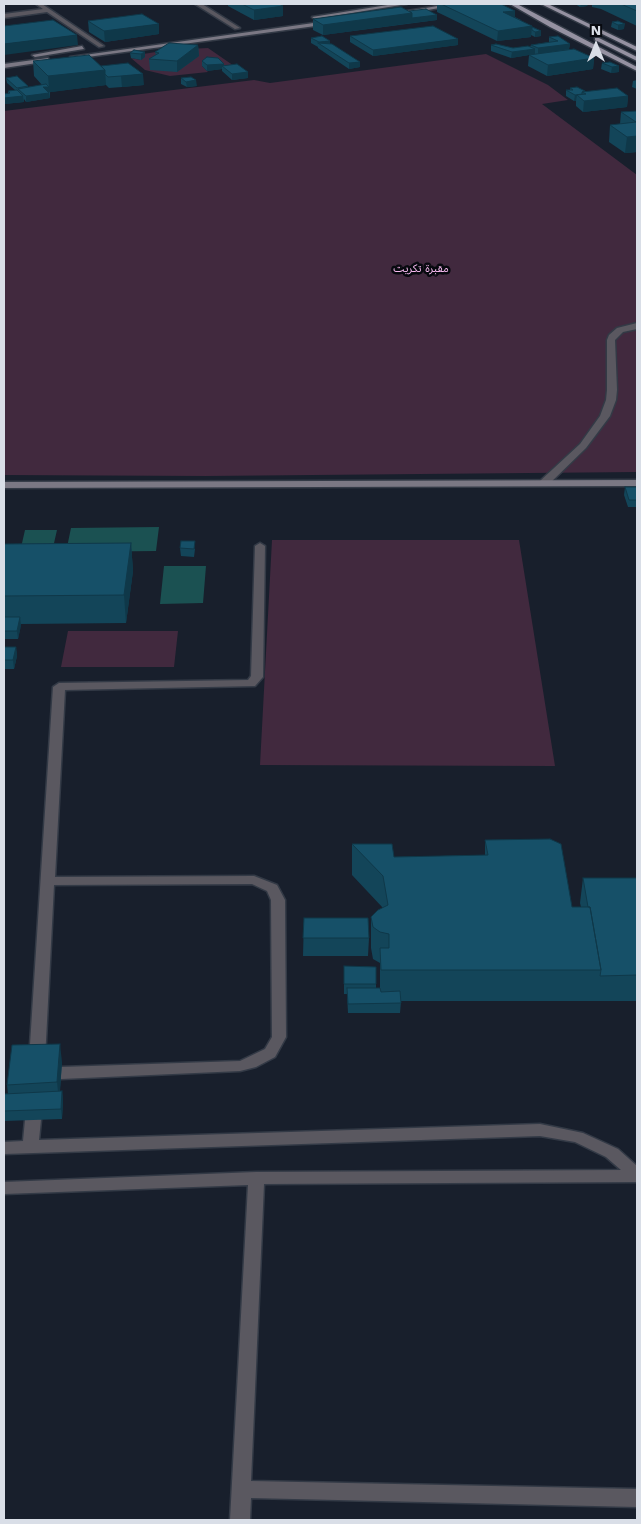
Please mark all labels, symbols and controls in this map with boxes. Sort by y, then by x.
north arrow [571,20,621,70]
text: N [591,22,601,38]
park label: مقبرة تكريت [393,262,449,276]

